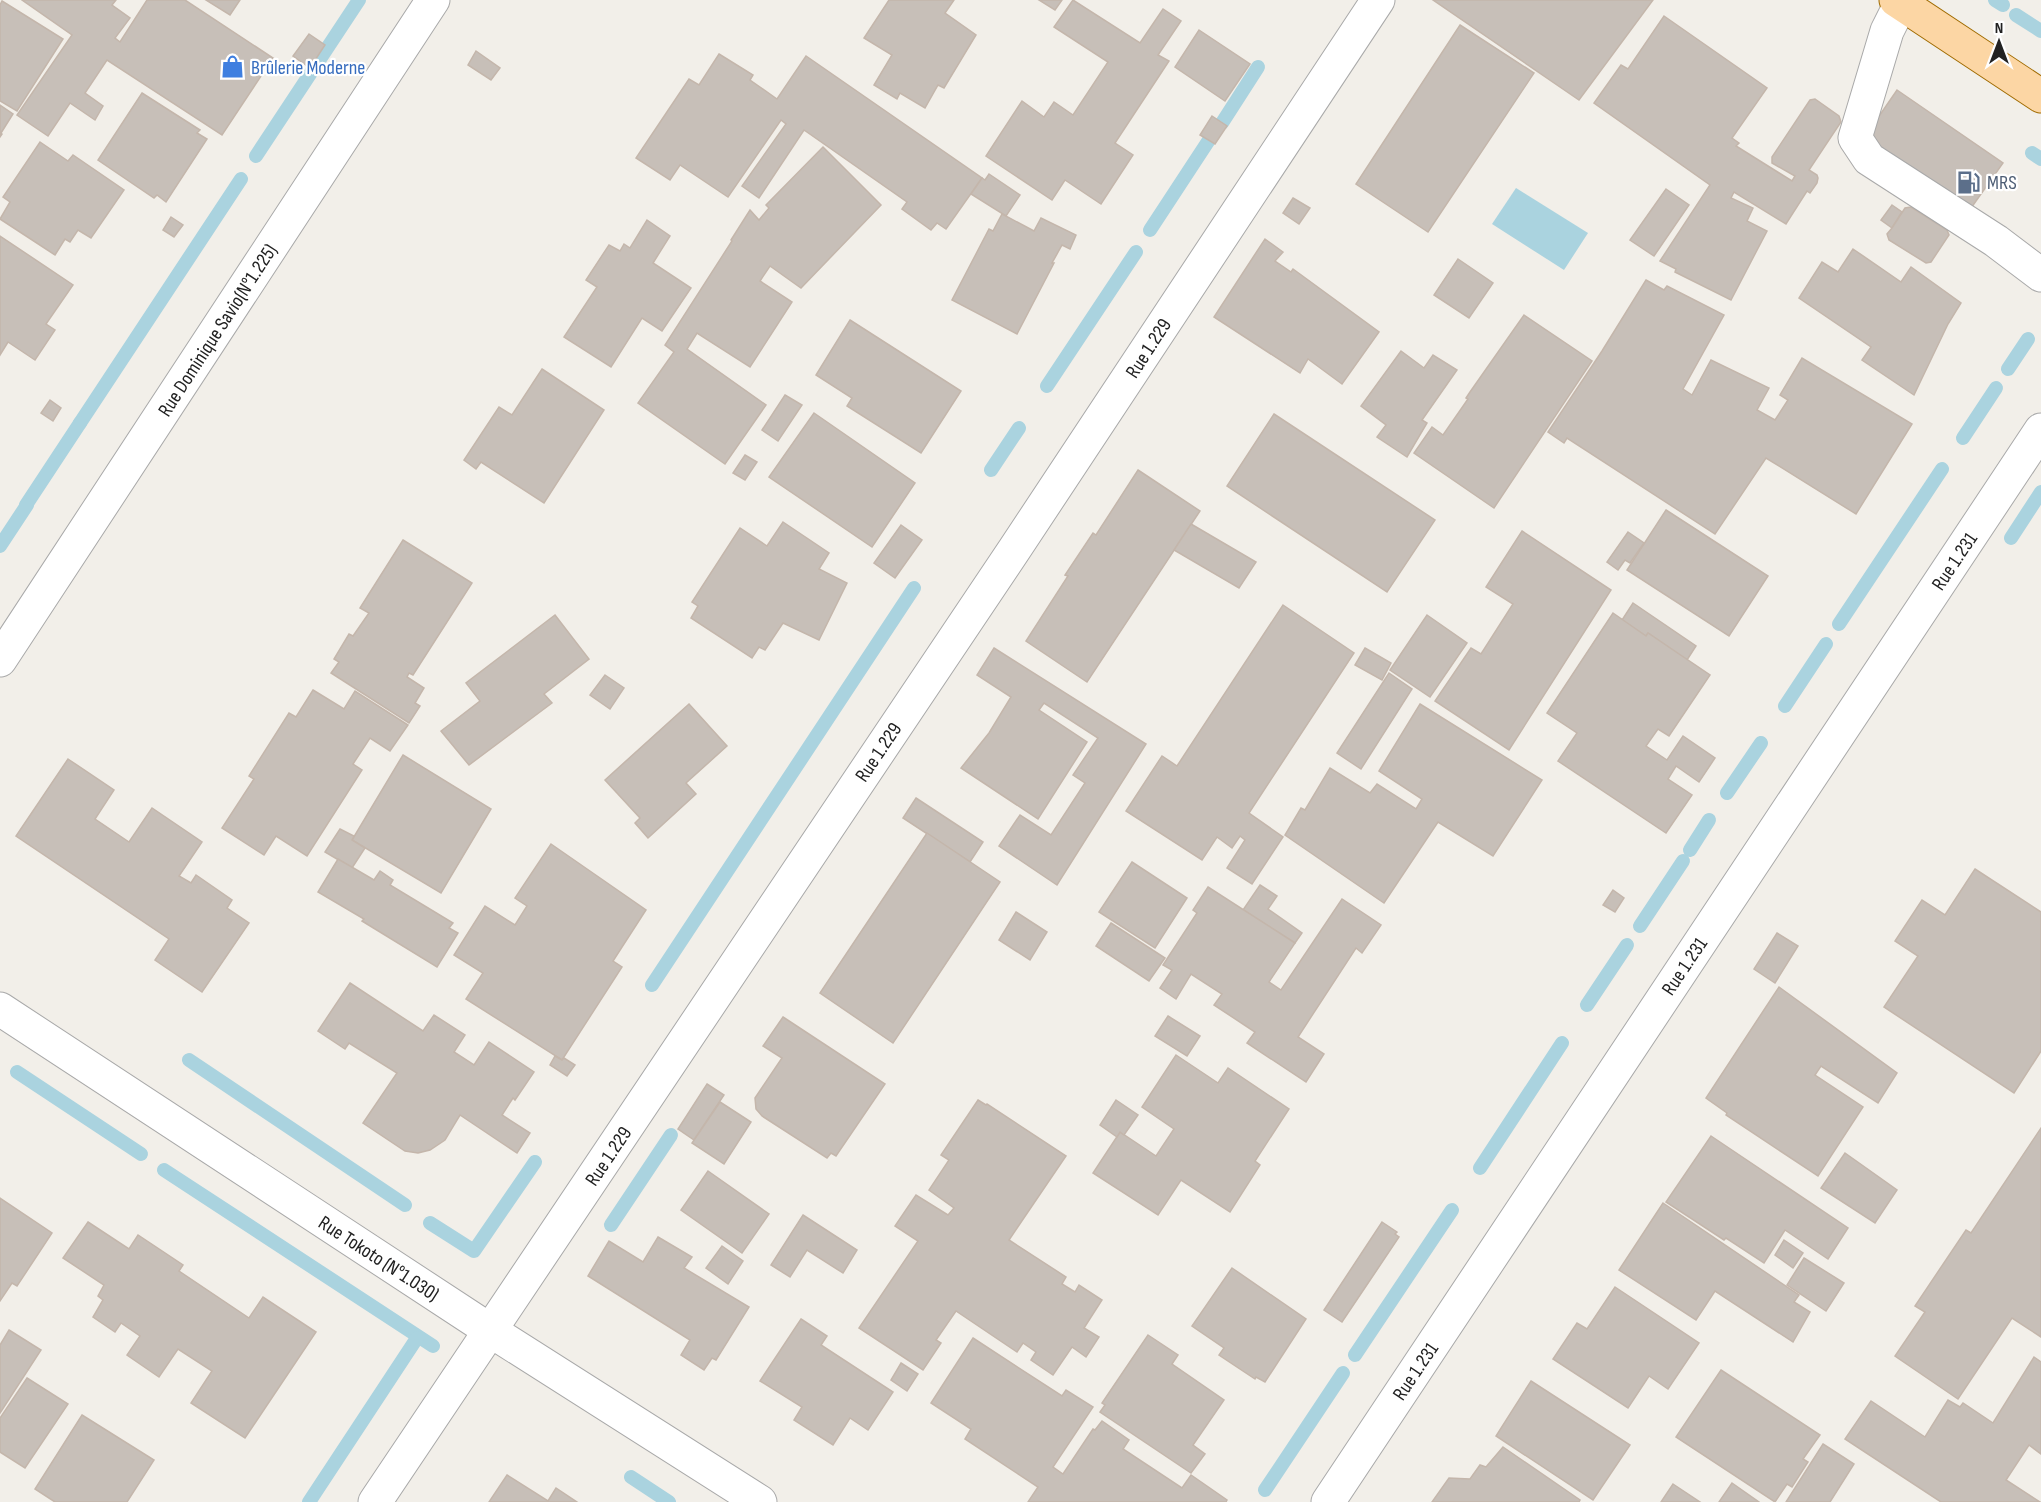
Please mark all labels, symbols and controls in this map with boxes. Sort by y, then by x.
north arrow [1969,12,2029,72]
text: N [1995,19,2003,38]
shop icon: Brûlerie Moderne [220,54,246,80]
place label: Brûlerie Moderne [251,56,365,80]
fuel station icon: MRS [1956,169,1982,195]
place label: MRS [1987,171,2017,195]
street label: Rue Dominique Savio(N°1.225) [153,240,283,421]
street label: Rue 1.229 [1121,314,1177,383]
street label: Rue 1.231 [1927,528,1983,595]
street label: Rue 1.229 [850,718,907,787]
street label: Rue 1.231 [1657,933,1713,1000]
street label: Rue 1.229 [580,1122,637,1191]
street label: Rue Tokoto (N°1.030) [314,1211,443,1307]
street label: Rue 1.231 [1388,1338,1444,1405]

